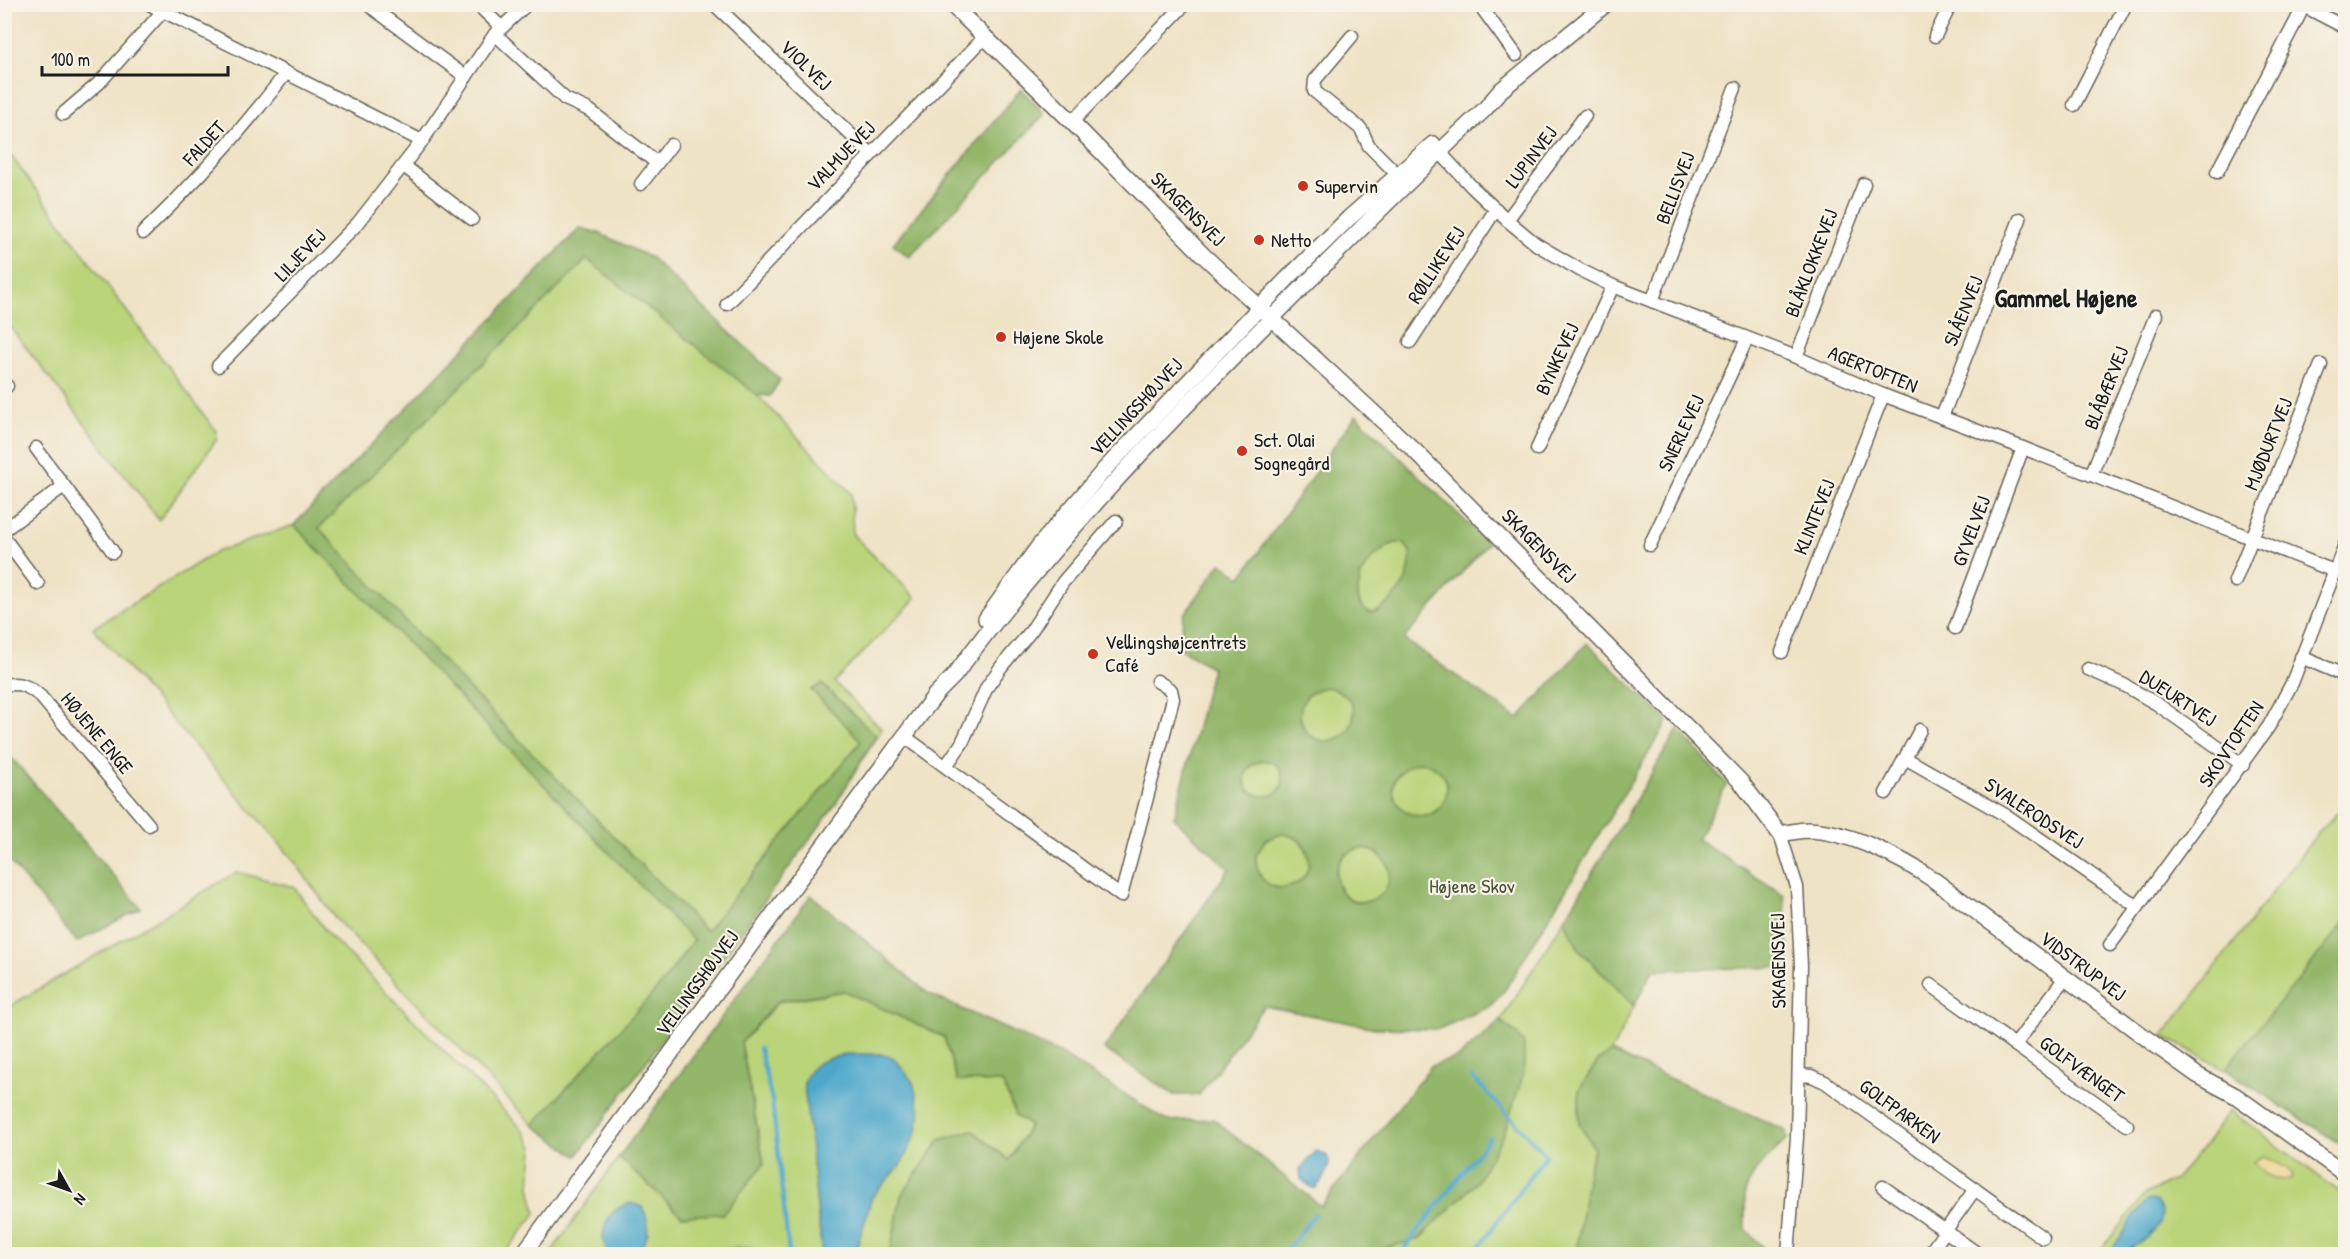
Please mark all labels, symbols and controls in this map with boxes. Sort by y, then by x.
street label: VIOLVEJ [775,33,838,96]
scale bar [42,39,228,77]
text: 100 m [51,47,90,72]
street label: FALDET [175,114,232,172]
street label: VALMUEVEJ [800,115,881,197]
street label: LUPINVEJ [1498,120,1563,193]
street label: BELLISVEJ [1648,148,1701,228]
street label: SKAGENSVEJ [1145,165,1232,252]
place label: Supervin [1315,172,1378,199]
marker: Supervin [1296,179,1310,193]
street label: BLÅKLOKKEVEJ [1778,205,1843,321]
street label: RØLLIKEVEJ [1401,221,1471,308]
street label: LILJEVEJ [268,223,331,287]
place label: Netto [1271,226,1311,253]
marker: Netto [1252,233,1266,247]
street label: SLÅENVEJ [1936,272,1989,350]
district label: Gammel Højene [1995,280,2138,315]
street label: BYNKEVEJ [1528,318,1585,399]
place label: Højene Skole [1013,323,1104,350]
marker: Højene Skole [994,330,1008,344]
street label: AGERTOFTEN [1825,338,1922,399]
street label: BLÅBÆRVEJ [2077,342,2134,433]
street label: VELLINGSHØJVEJ [1083,352,1188,461]
street label: SNERLEVEJ [1651,390,1710,475]
street label: MJØDURTVEJ [2237,394,2298,494]
place label: Sct. Olai Sognegård [1254,426,1330,476]
marker: Sct. Olai Sognegård [1235,444,1249,458]
street label: KLINTEVEJ [1786,475,1841,558]
street label: GYVELVEJ [1945,492,1996,570]
street label: SKAGENSVEJ [1496,502,1583,589]
place label: Vellingshøjcentrets Café [1105,628,1247,678]
marker: Vellingshøjcentrets Café [1086,647,1100,661]
street label: DUEURTVEJ [2135,663,2222,732]
street label: HØJENE ENGE [55,686,140,779]
street label: SKOVTOFTEN [2192,695,2269,792]
street label: SVALERODSVEJ [1980,771,2089,855]
park label: Højene Skov [1429,872,1515,899]
street label: SKAGENSVEJ [1763,913,1792,1009]
street label: VELLINGSHØJVEJ [649,924,744,1041]
street label: VIDSTRUPVEJ [2035,924,2132,1007]
street label: GOLFVÆNGET [2034,1029,2131,1109]
street label: GOLFPARKEN [1854,1072,1946,1149]
north arrow [39,1160,99,1220]
text: N [69,1189,92,1210]

